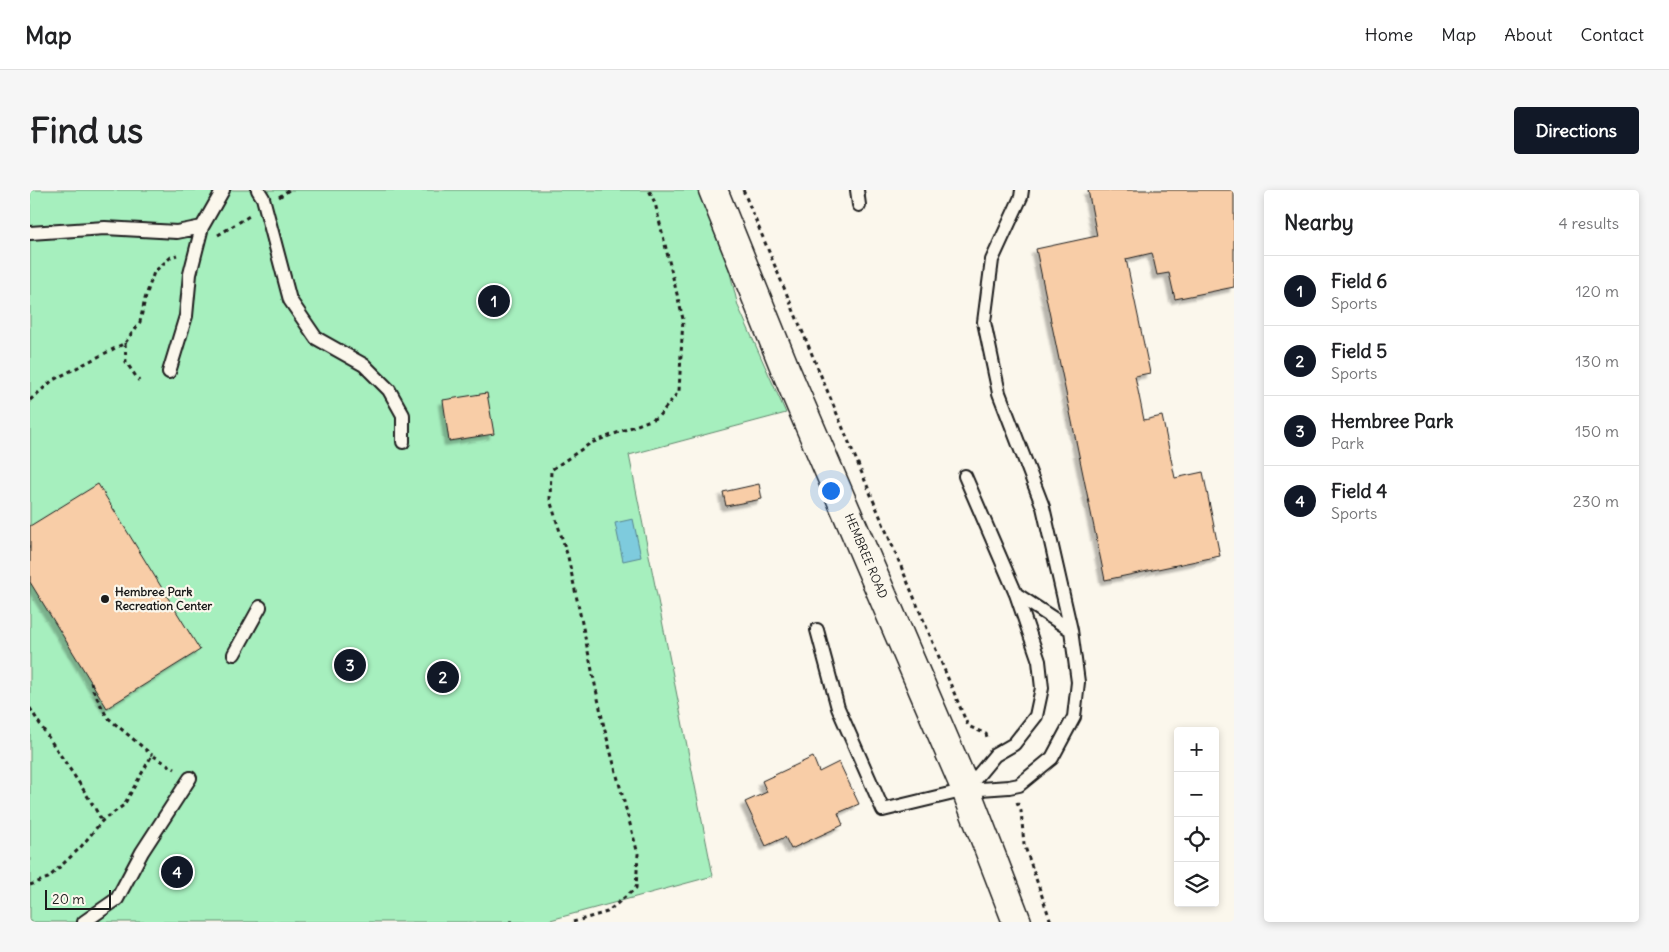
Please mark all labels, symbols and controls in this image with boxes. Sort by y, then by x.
text: Map [25,20,72,50]
text: Home [1365,23,1413,46]
text: Map [1441,23,1476,46]
text: About [1504,23,1552,46]
text: Contact [1580,23,1644,46]
button: Directions [1514,107,1639,154]
text: Find us [30,108,143,152]
text: Nearby [1284,209,1354,236]
text: 4 results [1558,213,1619,233]
text: Field 6 [1331,269,1387,293]
text: 1 [1297,281,1303,301]
text: 120 m [1576,281,1619,301]
pin: 1 [478,282,510,320]
text: Sports [1331,293,1377,313]
text: Field 5 [1331,339,1387,363]
text: 2 [1296,351,1304,371]
text: 130 m [1575,351,1619,371]
text: Sports [1331,363,1377,383]
text: Hembree Park [1331,409,1453,433]
text: 3 [1295,421,1305,441]
text: 150 m [1575,421,1619,441]
text: Park [1331,433,1364,453]
your location [818,478,844,504]
text: Field 4 [1331,479,1387,503]
text: 4 [1295,491,1305,511]
text: 230 m [1573,491,1619,511]
text: Sports [1331,503,1377,523]
street label: HEMBREE ROAD [842,511,891,601]
place label: Hembree Park Recreation Center [115,584,212,613]
marker: Hembree Park Recreation Center [99,593,111,605]
pin: 3 [334,646,366,684]
pin: 2 [427,658,459,696]
map controls [1174,727,1219,907]
button: + [1174,727,1219,772]
button: − [1174,772,1219,817]
button: locate [1174,817,1219,862]
pin: 4 [161,853,193,891]
button: layers [1174,862,1219,907]
scale bar [45,887,111,910]
text: 20 m [52,890,85,908]

